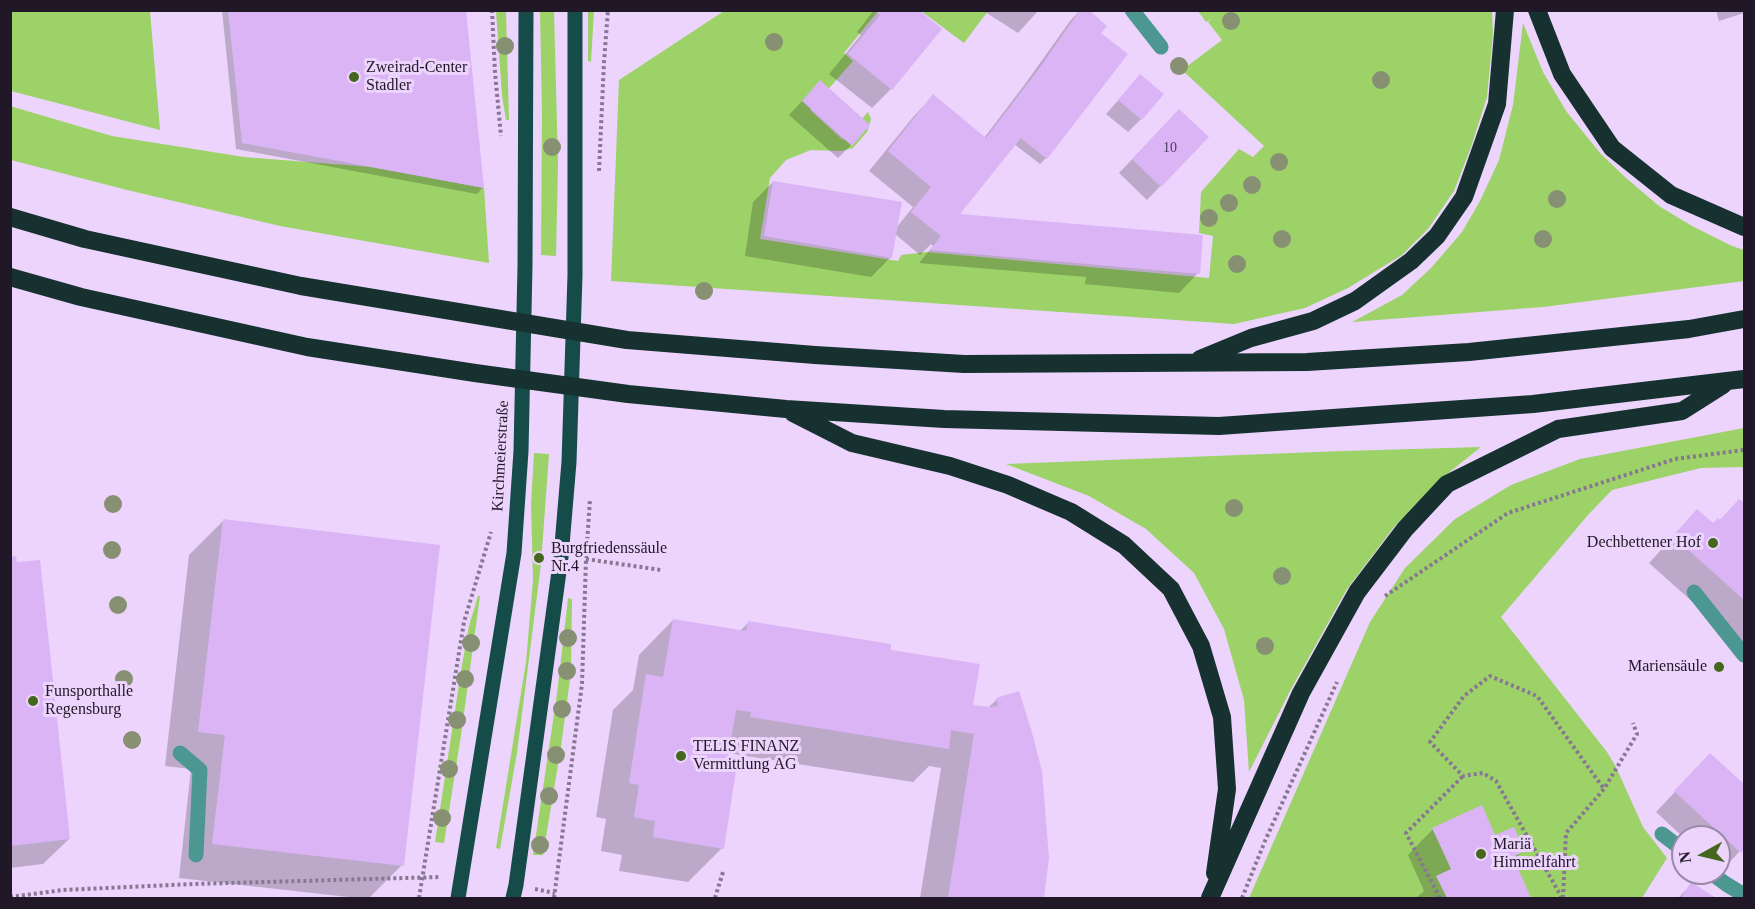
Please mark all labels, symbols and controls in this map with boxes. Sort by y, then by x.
place label: Zweirad-Center Stadler [366,58,467,96]
marker: Zweirad-Center Stadler [347,70,361,84]
house number: 10 [1163,140,1177,156]
street label: Kirchmeierstraße [489,400,513,512]
place label: Dechbettener Hof [1587,533,1701,553]
marker: Dechbettener Hof [1706,536,1720,550]
place label: Burgfriedenssäule Nr.4 [551,539,667,577]
marker: Burgfriedenssäule Nr.4 [532,551,546,565]
place label: Mariensäule [1628,657,1707,677]
marker: Mariensäule [1712,660,1726,674]
place label: Funsporthalle Regensburg [45,682,133,720]
marker: Funsporthalle Regensburg [26,694,40,708]
place label: TELIS FINANZ Vermittlung AG [693,737,799,775]
marker: TELIS FINANZ Vermittlung AG [674,749,688,763]
north arrow [1671,825,1731,885]
place label: Mariä Himmelfahrt [1493,835,1576,873]
marker: Mariä Himmelfahrt [1474,847,1488,861]
text: N [1675,850,1694,864]

